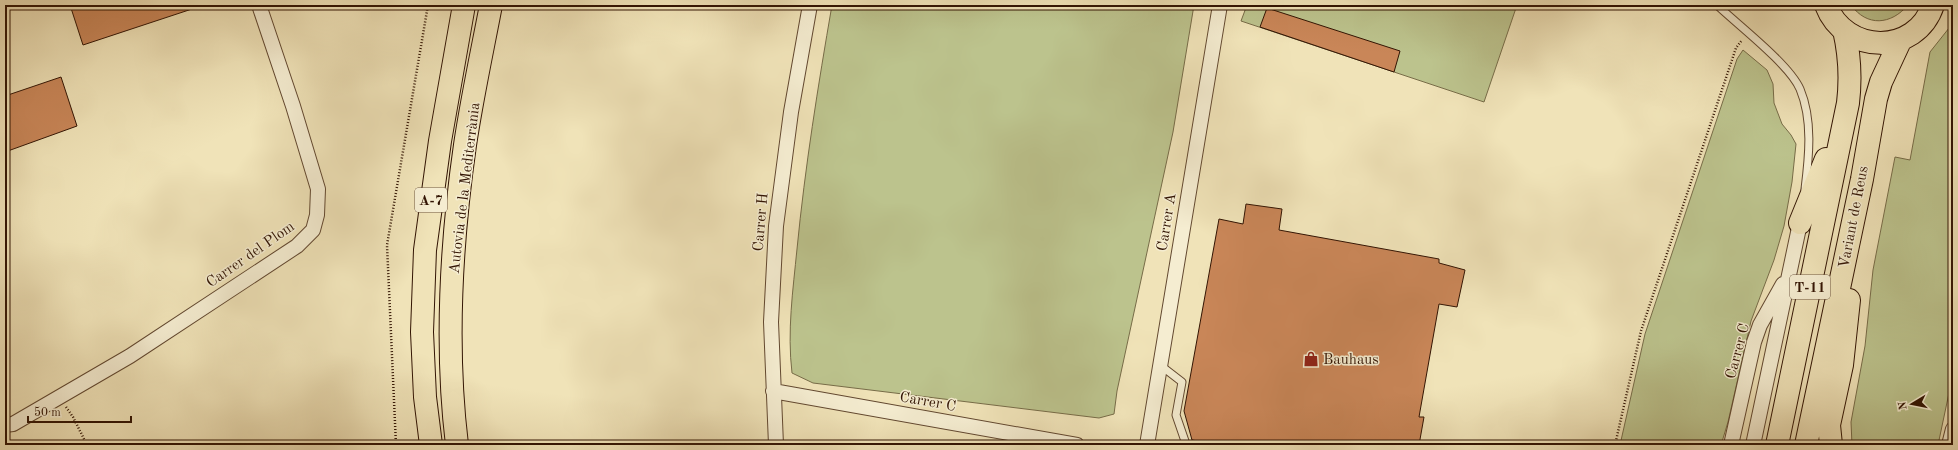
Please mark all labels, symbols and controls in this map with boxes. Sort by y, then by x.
street label: Autovia de la Mediterrània [448,101,484,275]
street label: Variant de Reus [1837,165,1872,270]
road number: A-7 [415,188,447,212]
street label: Carrer H [751,192,772,252]
street label: Carrer A [1155,192,1180,252]
street label: Carrer del Plom [204,219,298,291]
road number: T-11 [1790,275,1830,299]
street label: Carrer C [1724,322,1753,381]
shop icon: Bauhaus [1302,350,1320,368]
place label: Bauhaus [1323,353,1379,368]
north arrow [1892,384,1932,424]
street label: Carrer C [898,390,957,415]
scale bar [28,398,131,424]
text: N [1897,400,1910,411]
text: 50 m [34,406,61,419]

